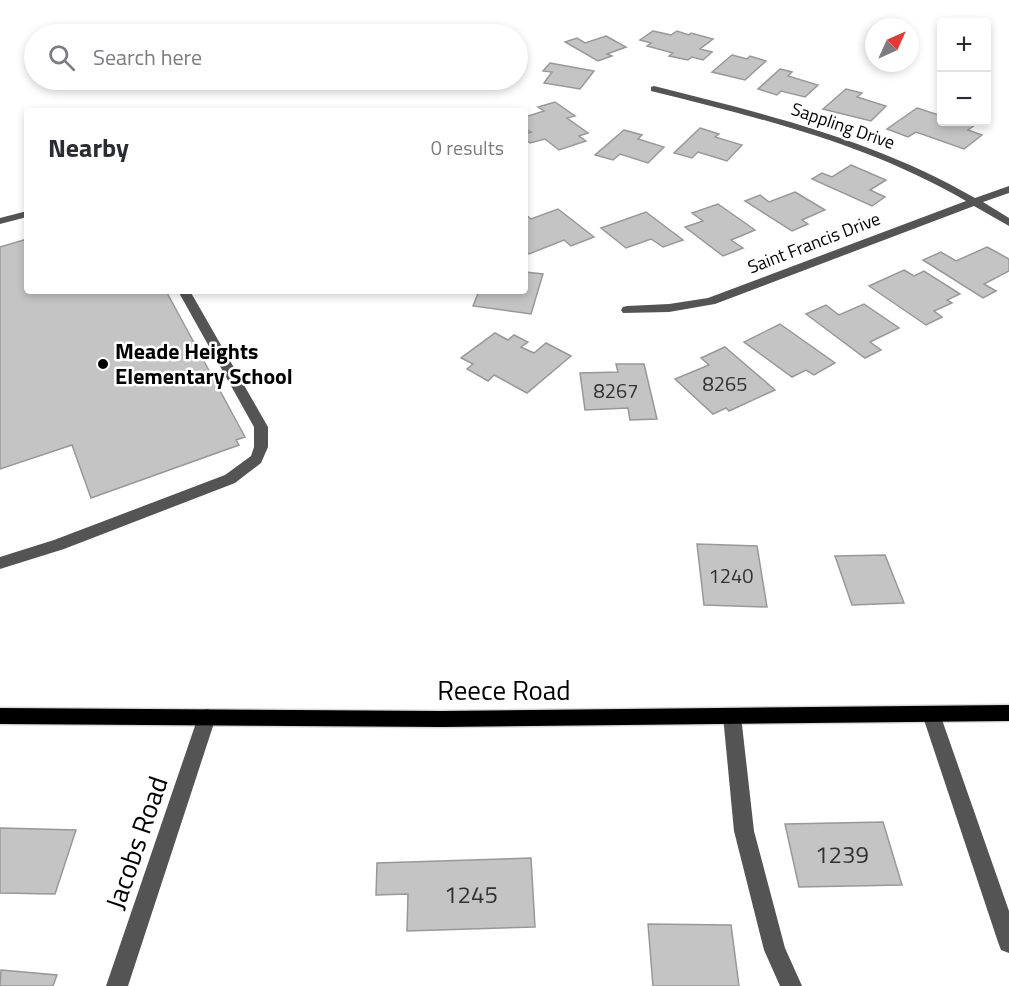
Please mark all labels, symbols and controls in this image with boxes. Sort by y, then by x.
north arrow [865,18,919,72]
map controls [937,18,991,126]
button: + [937,18,991,72]
search box [24,24,528,90]
text: Search here [93,40,202,74]
icon: search [45,41,78,74]
button: − [937,72,991,126]
street label: Sappling Drive [788,95,899,156]
text: Nearby [48,128,129,167]
text: 0 results [431,132,504,163]
street label: Saint Francis Drive [744,205,884,280]
place label: Meade Heights Elementary School [115,334,293,393]
marker: Meade Heights Elementary School [96,357,110,371]
house number: 8265 [703,368,747,399]
house number: 8267 [594,375,638,406]
house number: 1240 [709,560,753,591]
street label: Reece Road [437,669,571,710]
street label: Jacobs Road [94,770,177,915]
house number: 1239 [815,836,869,872]
house number: 1245 [444,876,498,912]

